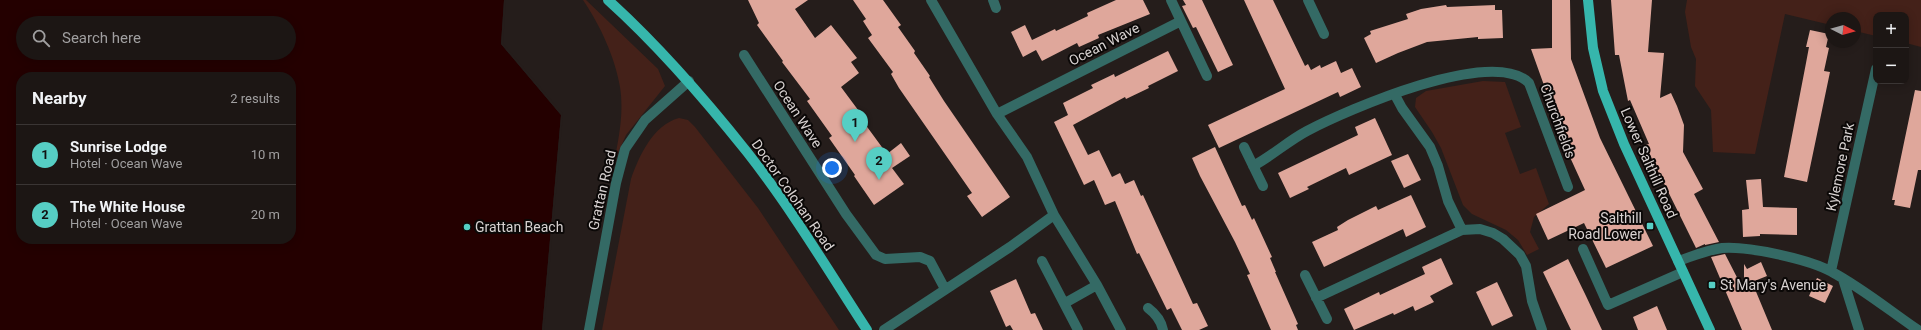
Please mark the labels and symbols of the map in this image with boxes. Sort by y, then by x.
north arrow [1825,12,1861,48]
street label: Ocean Wave [1066,19,1142,69]
street label: Ocean Wave [770,77,826,151]
street label: Churchfields [1537,82,1579,160]
street label: Lower Salthill Road [1617,105,1681,221]
pin: 1 [842,109,868,142]
street label: Kylemore Park [1823,120,1857,213]
street label: Doctor Colohan Road [749,136,837,254]
pin: 2 [866,147,892,180]
street label: Grattan Road [585,148,619,232]
your location [822,158,842,178]
place label: Salthill Road Lower [1568,210,1642,242]
place label: Grattan Beach [475,219,563,235]
marker: Salthill Road Lower [1645,221,1655,231]
marker: Grattan Beach [462,222,472,232]
place label: St Mary's Avenue [1720,277,1826,293]
marker: St Mary's Avenue [1707,280,1717,290]

